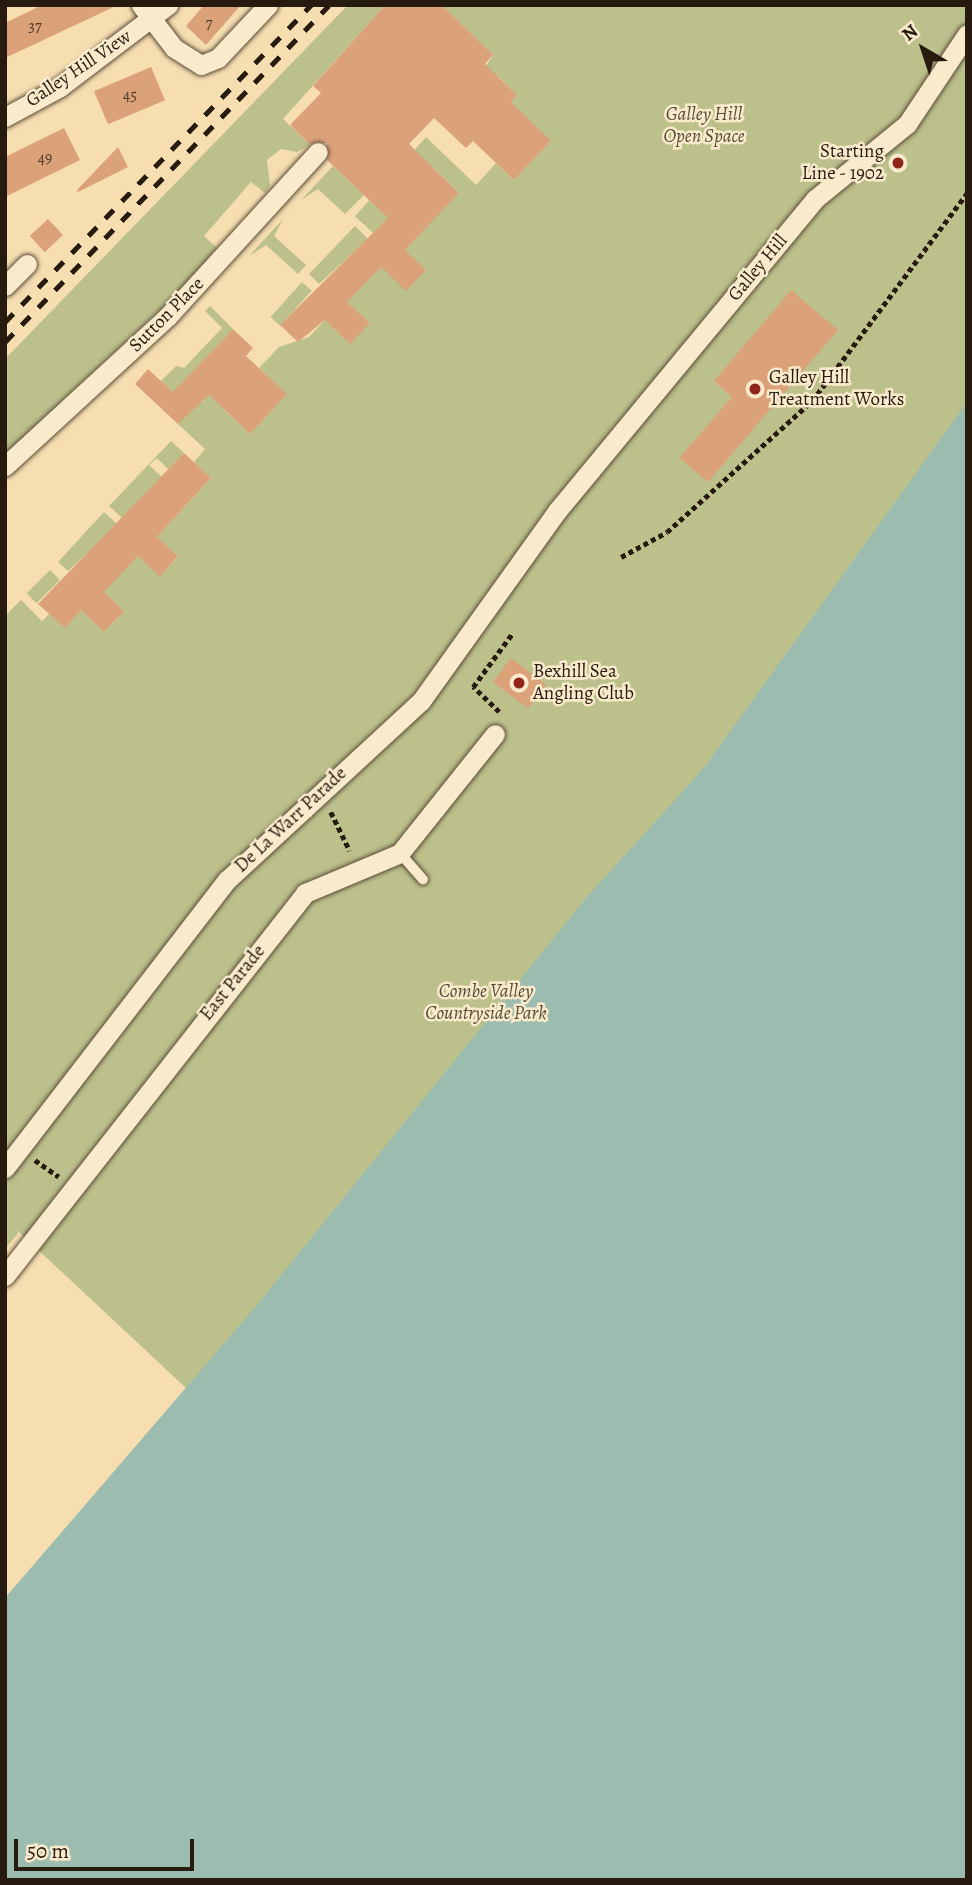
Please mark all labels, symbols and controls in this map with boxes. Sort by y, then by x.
house number: 7 [206,13,212,33]
north arrow [888,14,958,84]
house number: 37 [28,16,42,36]
text: N [896,18,923,47]
street label: Galley Hill View [22,25,136,113]
house number: 45 [123,85,137,105]
park label: Galley Hill Open Space [663,104,745,148]
place label: Starting Line - 1902 [801,141,884,185]
house number: 49 [38,148,52,168]
marker: Starting Line - 1902 [890,155,906,171]
street label: Galley Hill [724,230,792,306]
street label: Sutton Place [125,273,209,357]
place label: Galley Hill Treatment Works [769,367,904,411]
marker: Galley Hill Treatment Works [747,381,763,397]
place label: Bexhill Sea Angling Club [533,661,634,705]
marker: Bexhill Sea Angling Club [511,675,527,691]
street label: De La Warr Parade [230,762,352,878]
street label: East Parade [196,940,270,1026]
park label: Combe Valley Countryside Park [425,981,547,1025]
scale bar [18,1826,198,1870]
text: 50 m [27,1837,69,1865]

